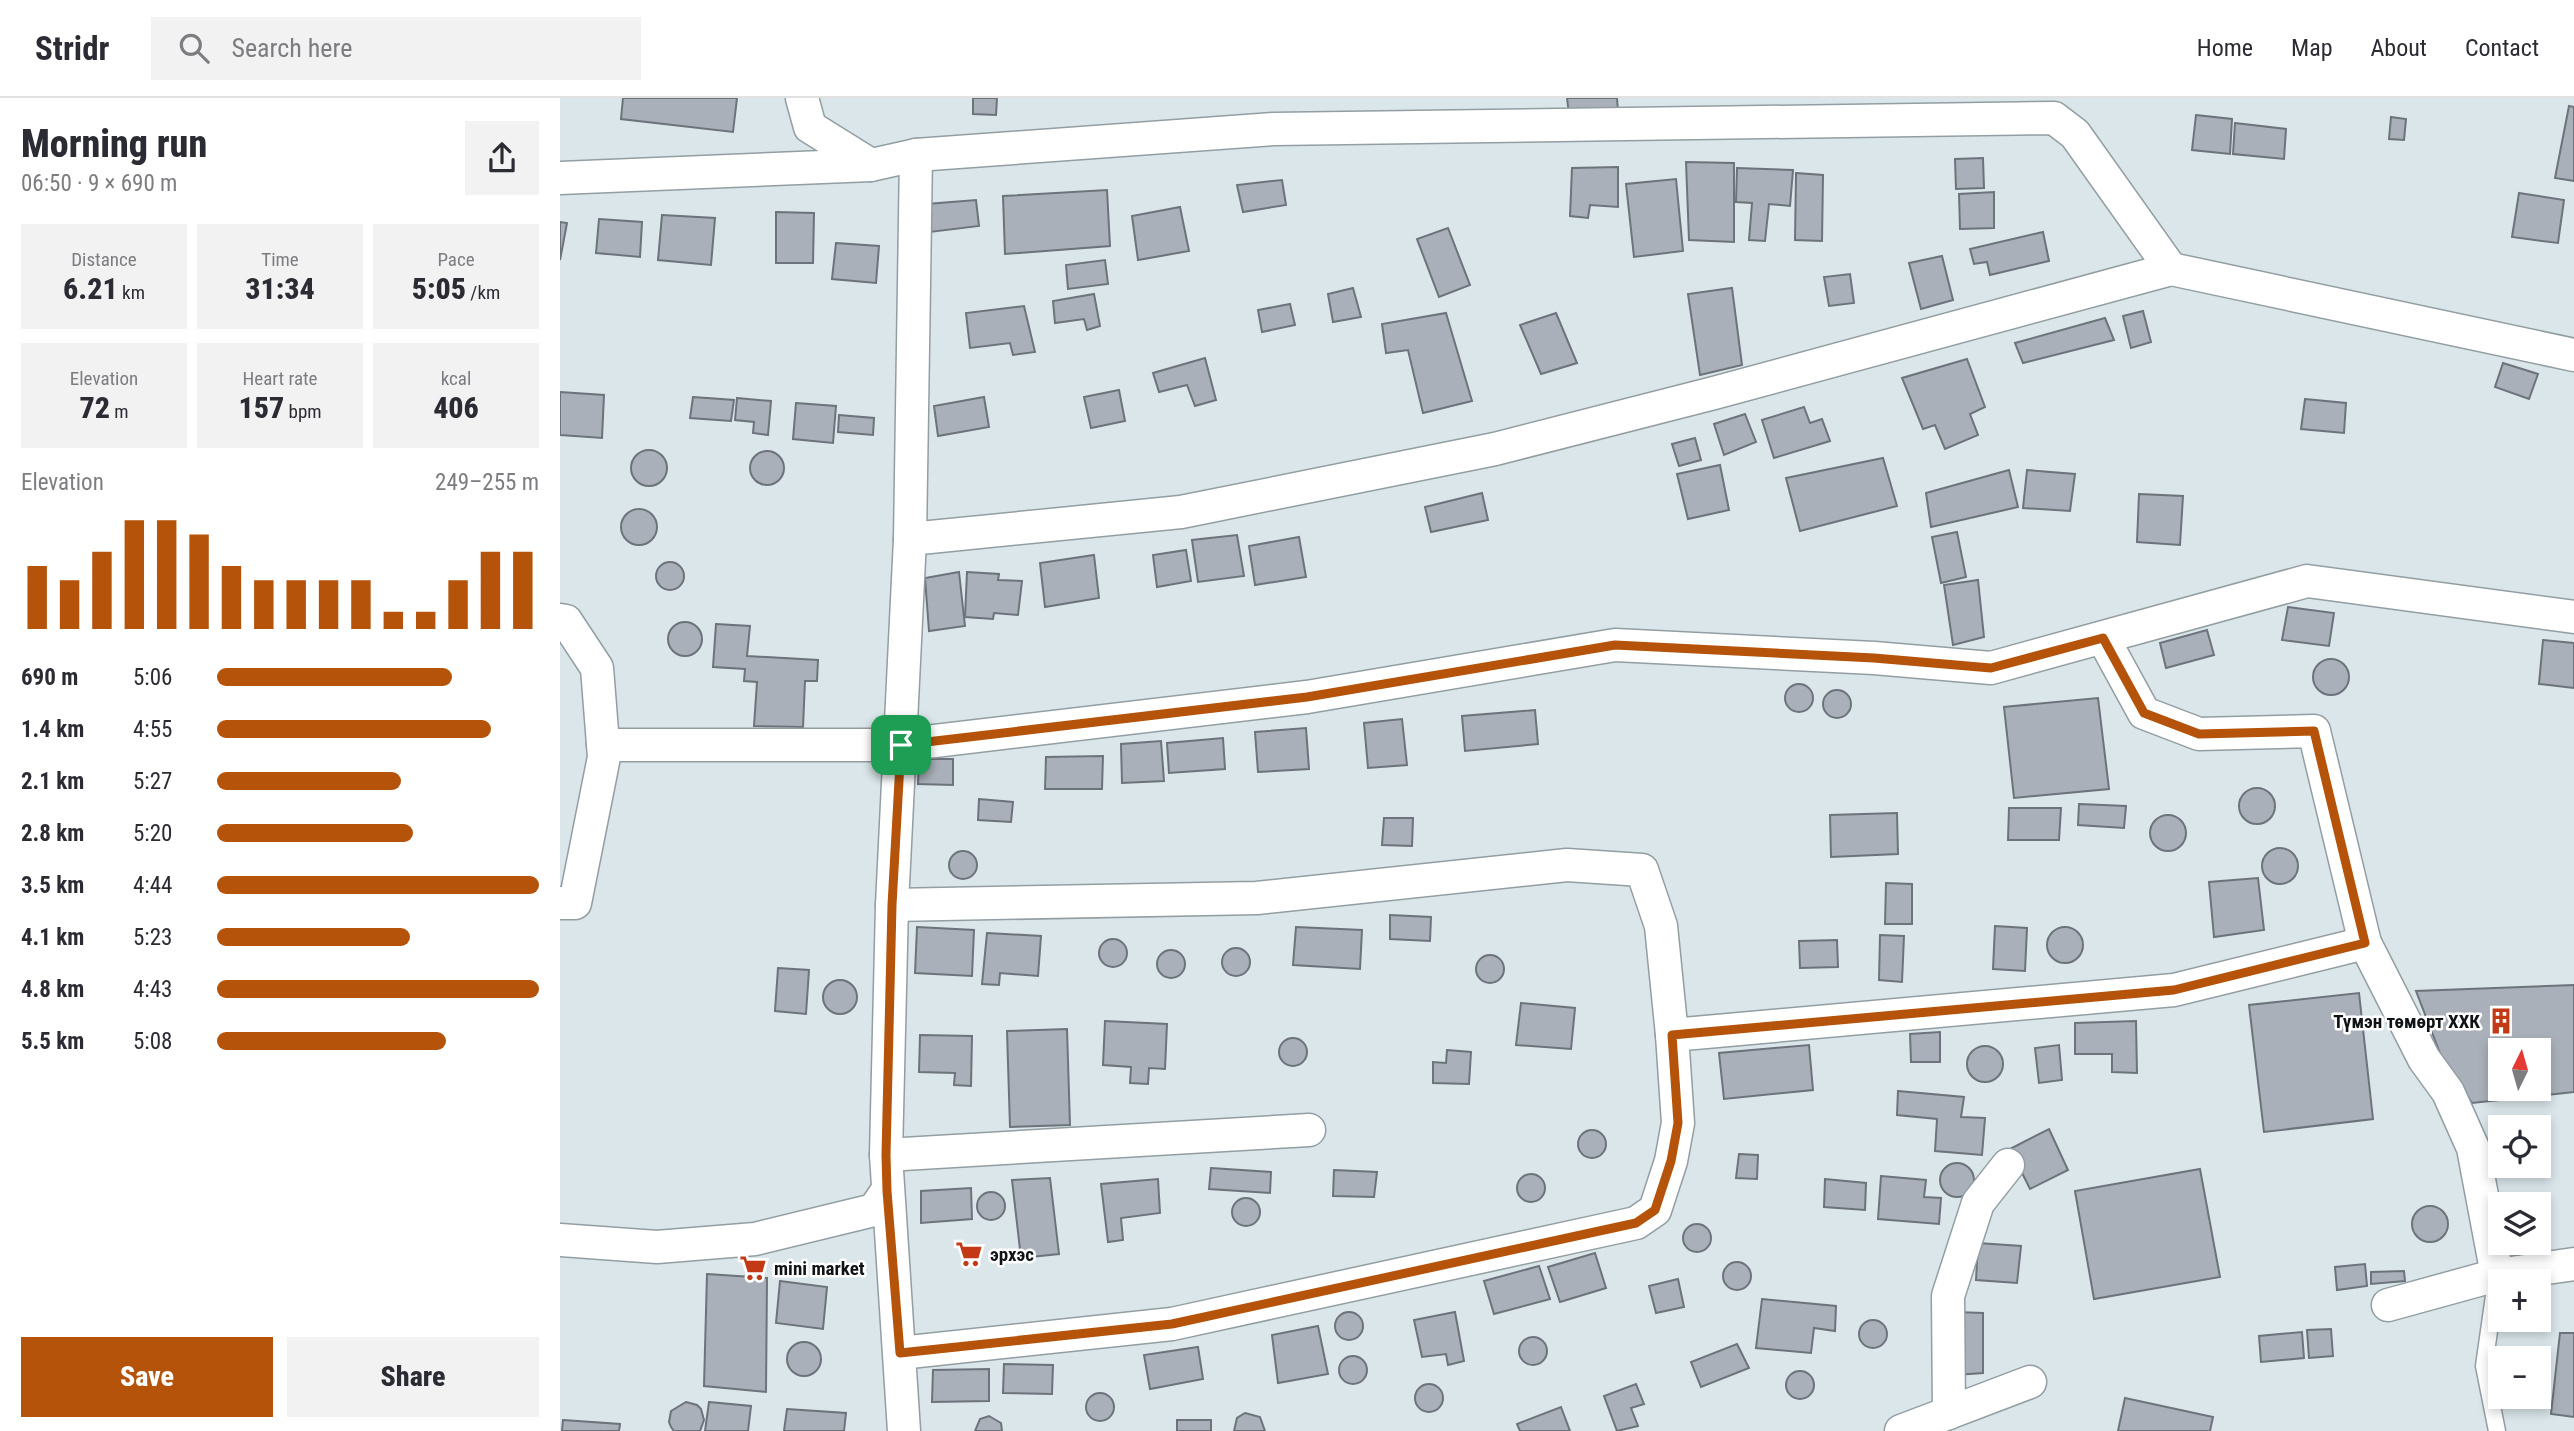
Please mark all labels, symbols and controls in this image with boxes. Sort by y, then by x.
search box [151,17,641,80]
text: Stridr [35,29,109,68]
icon: search [175,29,213,67]
text: Search here [231,33,352,63]
text: Home [2197,34,2253,62]
text: Map [2291,34,2333,62]
text: About [2371,34,2427,62]
text: Contact [2465,34,2539,62]
button: share [465,121,539,195]
text: Morning run [21,122,207,166]
text: 06:50 · 9 × 690 m [21,170,177,197]
text: Distance [71,248,137,271]
text: Time [261,248,299,271]
text: Pace [437,248,475,271]
text: 6.21 [63,271,118,306]
text: 31:34 [245,271,315,306]
text: 5:05 [412,271,466,306]
text: km [118,281,145,304]
text: /km [466,281,500,304]
text: Elevation [70,367,138,390]
text: Heart rate [242,367,318,390]
text: kcal [441,367,471,390]
text: 72 [79,390,110,425]
text: 157 [238,390,284,425]
text: 406 [433,390,479,425]
text: m [110,400,129,423]
text: bpm [284,400,322,423]
text: Elevation [21,469,104,496]
text: 249–255 m [435,469,539,496]
text: 690 m [21,664,78,691]
text: 5:06 [133,664,172,691]
pin [871,715,931,775]
text: 1.4 km [21,716,84,743]
text: 4:55 [133,716,172,743]
icon: arrive [882,726,920,764]
text: 2.1 km [21,768,84,795]
text: 5:27 [133,768,172,795]
text: 2.8 km [21,820,84,847]
text: 5:20 [133,820,172,847]
text: 3.5 km [21,872,84,899]
text: 4:44 [133,872,172,899]
text: 4.1 km [21,924,84,951]
text: 5:23 [133,924,172,951]
text: 4.8 km [21,976,84,1003]
text: 4:43 [133,976,172,1003]
building icon: Түмэн төмөрт ХХК [2486,1006,2516,1036]
place label: Түмэн төмөрт ХХК [2333,1010,2480,1033]
text: 5.5 km [21,1028,84,1055]
text: 5:08 [133,1028,172,1055]
north arrow [2488,1038,2552,1101]
map controls [2488,1038,2551,1409]
button: locate [2488,1115,2551,1178]
button: layers [2488,1192,2551,1255]
supermarket icon: эрхэс [954,1239,984,1269]
place label: эрхэс [990,1243,1034,1266]
supermarket icon: mini market [738,1253,768,1283]
place label: mini market [774,1257,865,1280]
button: + [2488,1269,2551,1332]
button: Save [21,1337,273,1417]
button: Share [287,1337,539,1417]
button: − [2488,1346,2551,1409]

